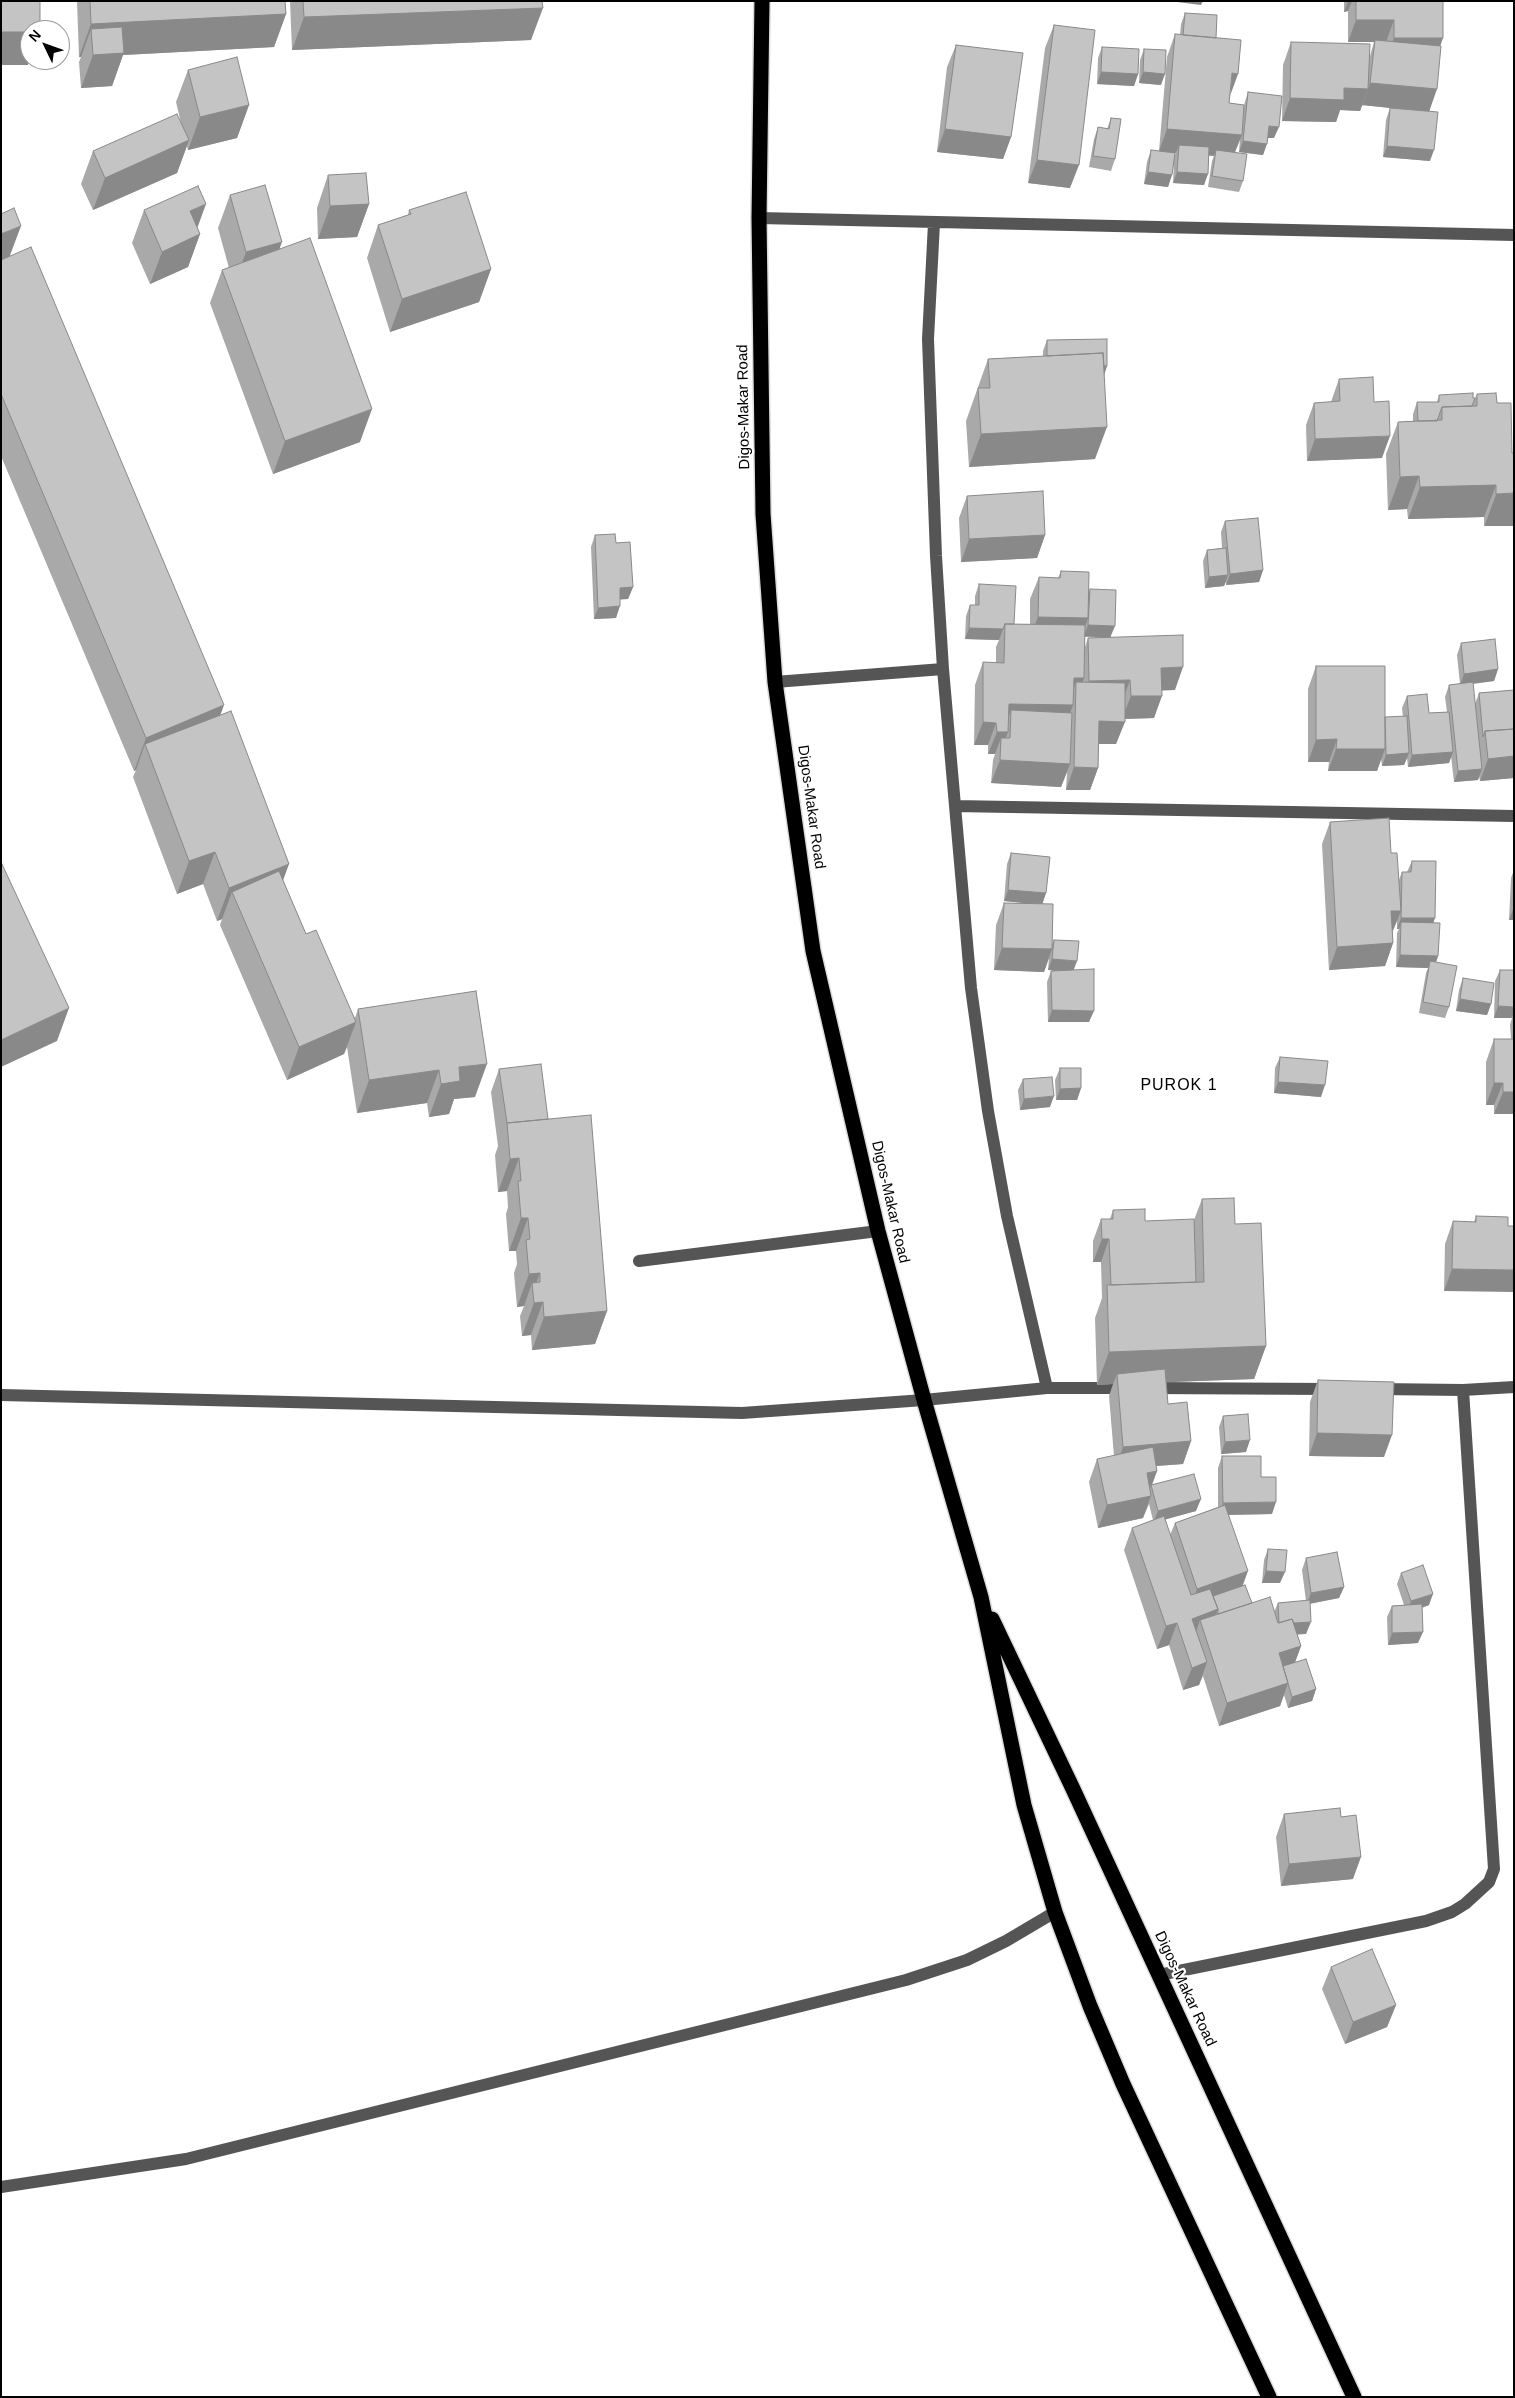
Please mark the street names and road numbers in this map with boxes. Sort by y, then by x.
street label: Digos-Makar Road [734,344,754,470]
street label: Digos-Makar Road [793,744,829,870]
street label: Digos-Makar Road [867,1139,913,1265]
street label: Digos-Makar Road [1150,1929,1220,2049]

